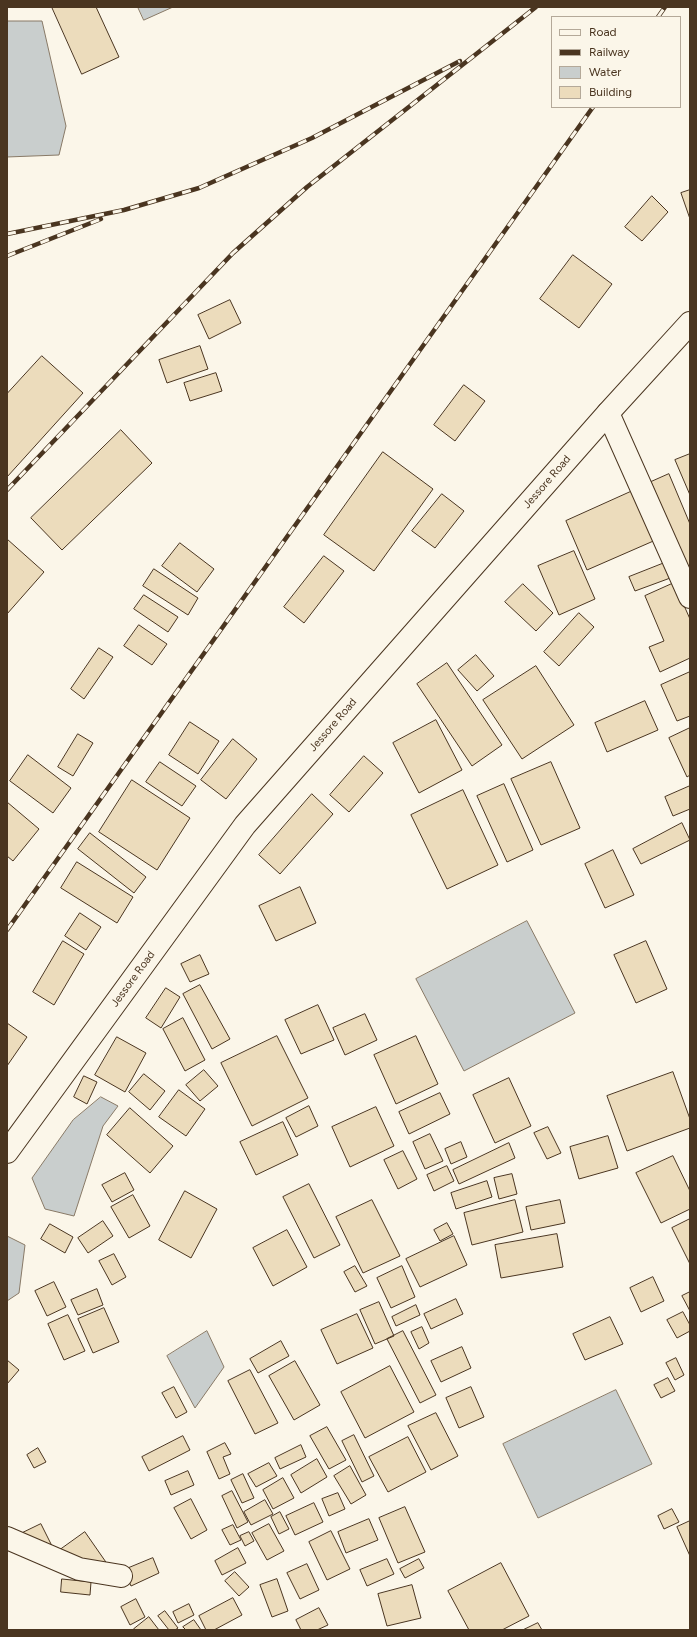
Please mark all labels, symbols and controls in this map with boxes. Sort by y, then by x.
legend [551,16,681,108]
text: Road [589,25,617,39]
text: Railway [589,45,630,59]
text: Water [589,65,621,79]
text: Building [589,85,632,99]
street label: Jessore Road [520,453,574,511]
street label: Jessore Road [306,696,360,754]
street label: Jessore Road [108,948,158,1010]

